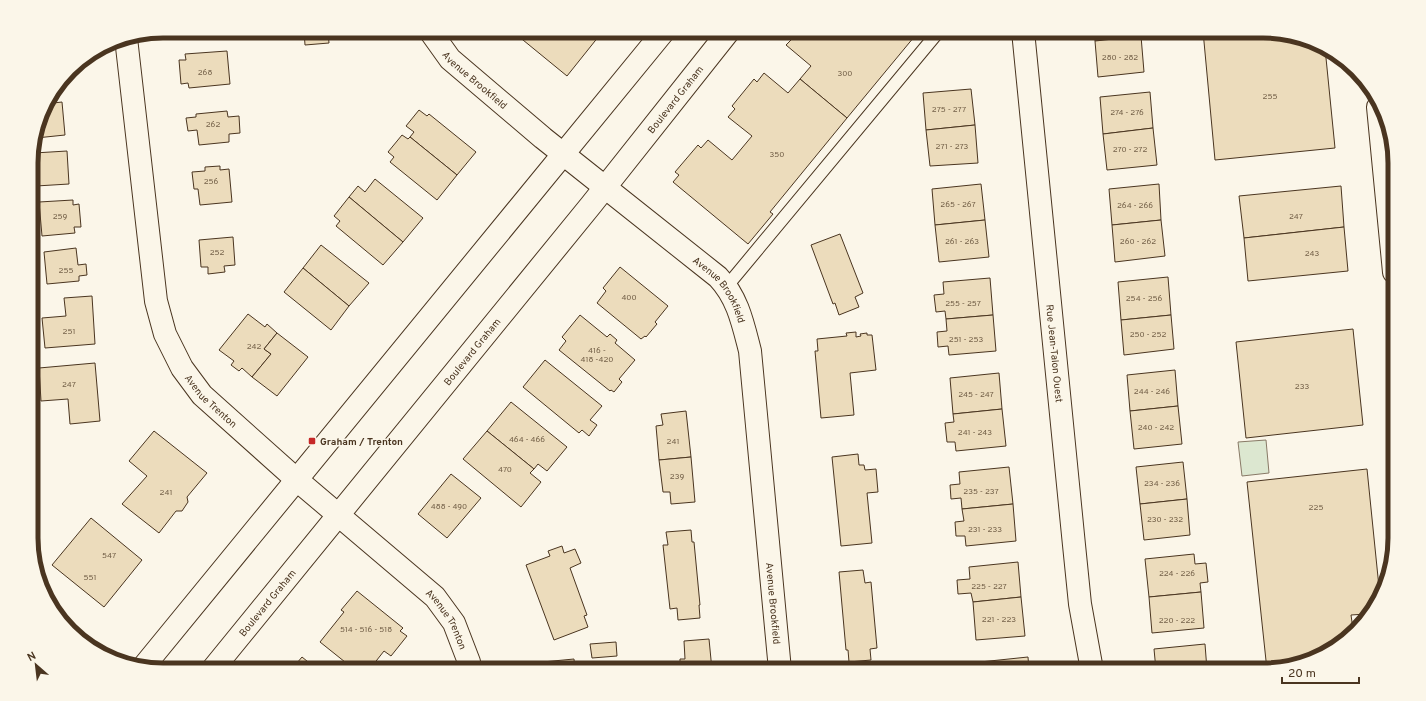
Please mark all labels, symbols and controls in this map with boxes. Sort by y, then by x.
street label: Avenue Brookfield [439,49,509,113]
house number: 280 - 282 [1102,53,1138,63]
street label: Boulevard Graham [645,63,707,137]
house number: 268 [198,68,212,78]
house number: 300 [838,69,852,79]
house number: 255 [1263,92,1277,102]
house number: 275 - 277 [932,105,966,115]
house number: 274 - 276 [1110,108,1144,118]
house number: 262 [206,120,220,130]
house number: 271 - 273 [936,142,969,152]
house number: 270 - 272 [1113,145,1147,155]
house number: 350 [770,150,784,160]
house number: 256 [204,177,219,187]
house number: 265 - 267 [940,200,976,210]
house number: 264 - 266 [1117,201,1153,211]
house number: 259 [53,212,68,222]
house number: 247 [1289,212,1303,222]
house number: 261 - 263 [945,237,979,247]
house number: 260 - 262 [1120,237,1156,247]
house number: 252 [210,248,224,258]
house number: 243 [1305,249,1319,259]
street label: Avenue Brookfield [690,254,747,325]
house number: 255 [59,266,73,276]
house number: 400 [621,293,637,303]
house number: 254 - 256 [1126,294,1163,304]
house number: 255 - 257 [945,299,981,309]
street label: Rue Jean-Talon Ouest [1042,304,1065,403]
street label: Boulevard Graham [442,316,504,389]
house number: 251 [63,327,75,337]
house number: 250 - 252 [1130,330,1166,340]
house number: 251 - 253 [949,335,983,345]
house number: 242 [247,342,261,352]
house number: 416 - 418 -420 [581,346,613,365]
street label: Avenue Trenton [181,372,239,431]
house number: 247 [62,380,76,390]
house number: 233 [1295,382,1309,392]
house number: 244 - 246 [1134,387,1170,397]
house number: 245 - 247 [958,390,994,400]
house number: 240 - 242 [1138,423,1174,433]
house number: 241 - 243 [958,428,992,438]
house number: 464 - 466 [509,435,545,445]
marker: Graham / Trenton [307,436,317,446]
place label: Graham / Trenton [320,436,403,449]
house number: 241 [667,437,679,447]
house number: 470 [498,465,512,475]
house number: 239 [670,472,684,482]
house number: 234 - 236 [1144,479,1180,489]
house number: 235 - 237 [963,487,999,497]
house number: 241 [160,488,172,498]
house number: 488 - 490 [431,502,467,512]
house number: 225 [1309,503,1323,513]
house number: 230 - 232 [1147,515,1183,525]
house number: 231 - 233 [968,525,1002,535]
house number: 547 [102,551,116,561]
street label: Avenue Brookfield [762,562,783,645]
street label: Boulevard Graham [237,567,299,640]
house number: 224 - 226 [1159,569,1195,579]
house number: 551 [84,573,96,583]
house number: 225 - 227 [971,582,1007,592]
street label: Avenue Trenton [422,587,469,652]
house number: 221 - 223 [982,615,1016,625]
house number: 220 - 222 [1159,616,1195,626]
house number: 514 - 516 - 518 [340,625,392,635]
north arrow [16,645,56,685]
text: N [25,649,39,665]
scale bar [1282,659,1359,685]
text: 20 m [1288,666,1316,682]

